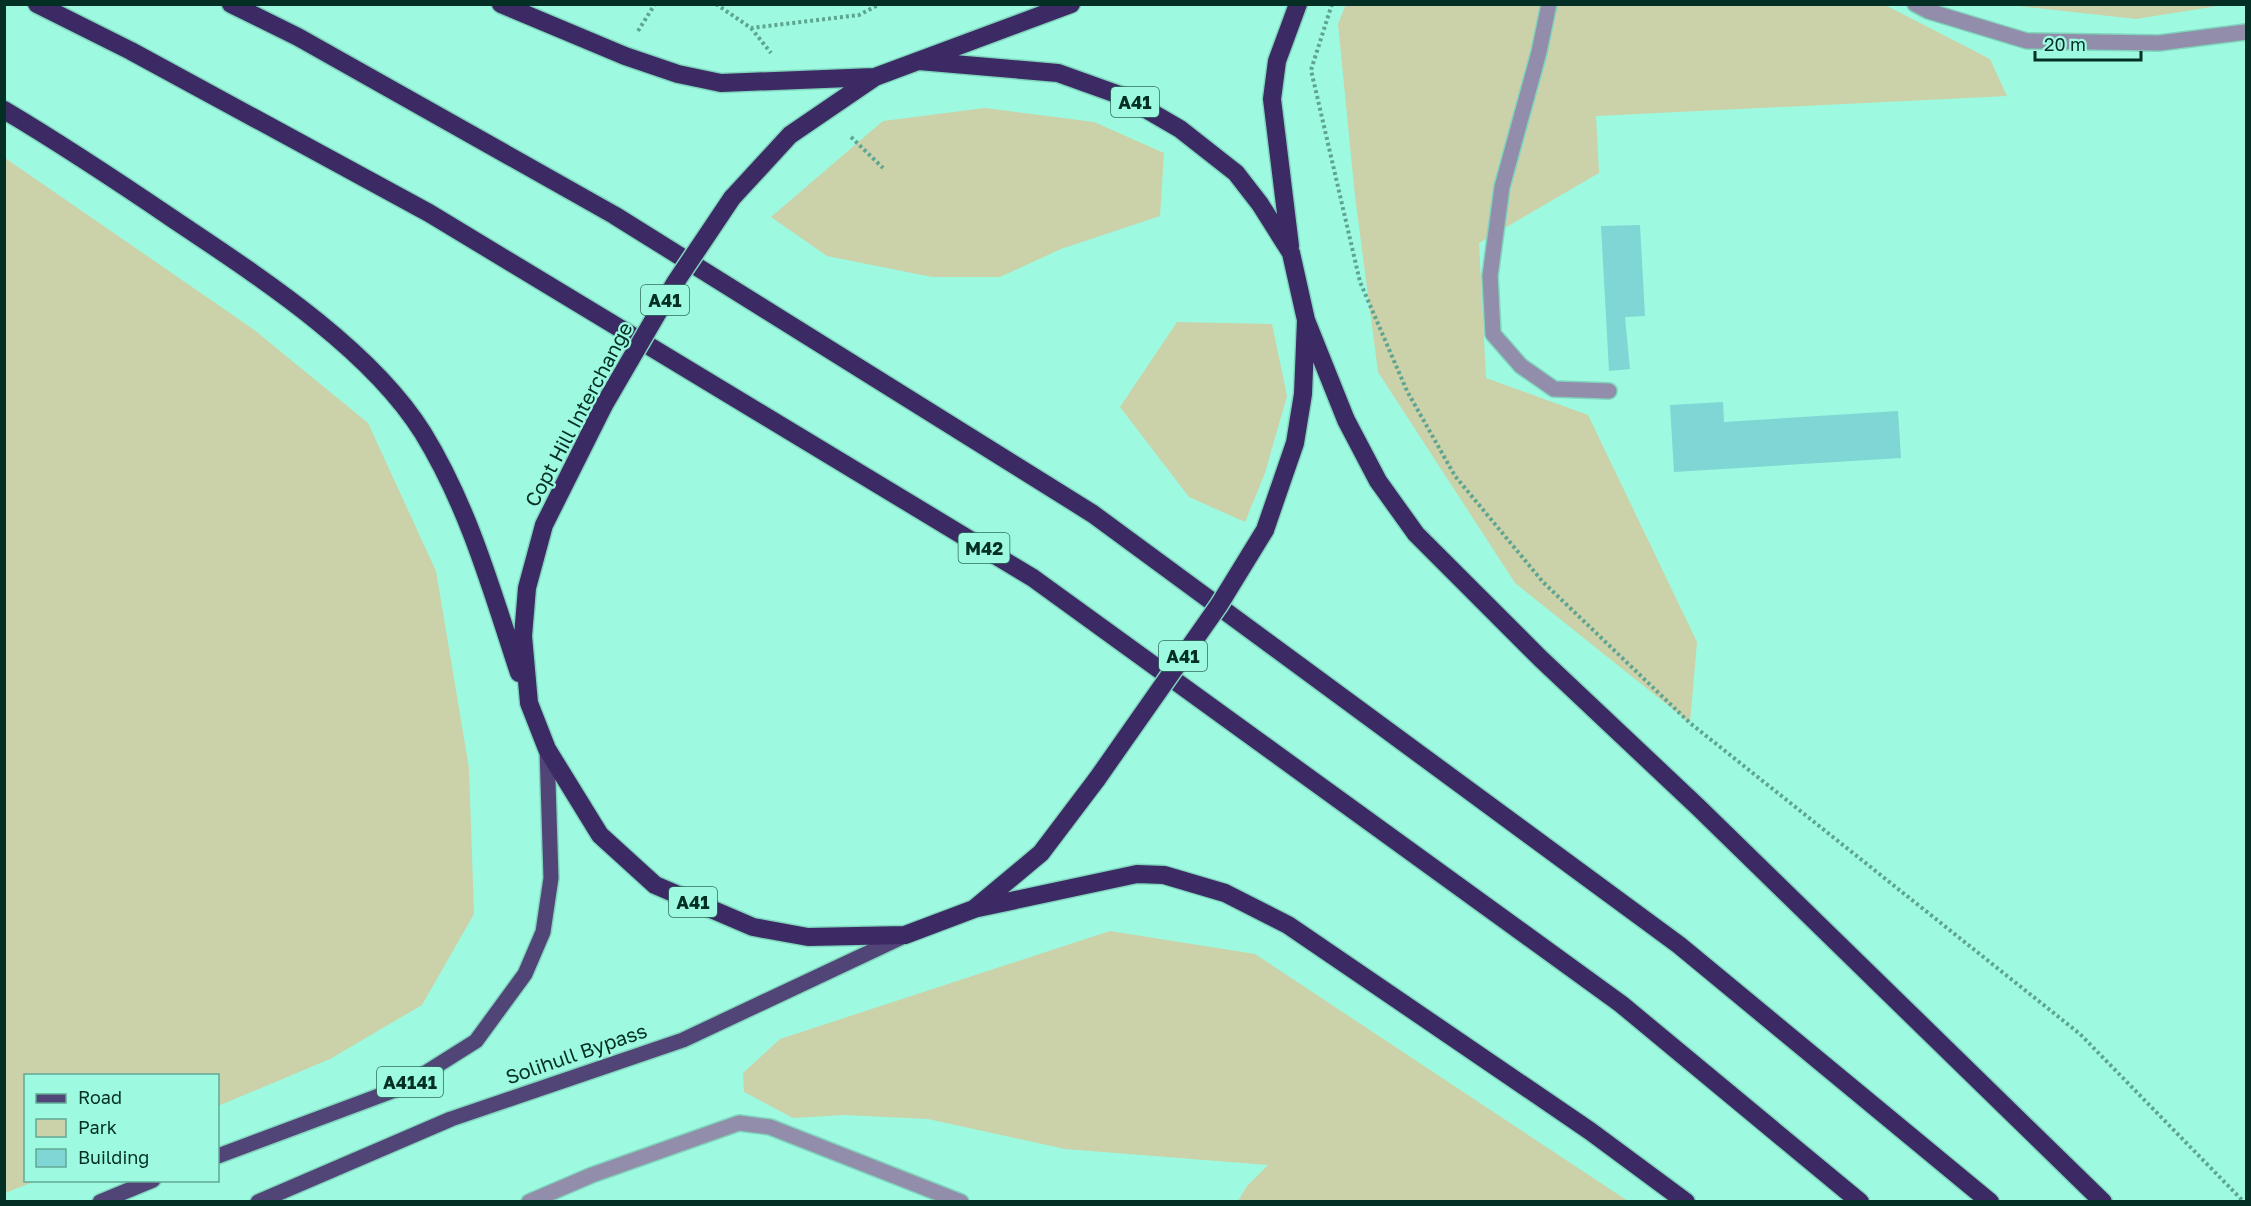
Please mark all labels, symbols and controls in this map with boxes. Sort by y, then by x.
scale bar [2035,24,2142,62]
text: 20 m [2044,33,2086,55]
road number: A41 [1111,87,1159,117]
road number: A41 [641,285,689,315]
street label: Copt Hill Interchange [519,318,637,510]
road number: M42 [958,533,1010,563]
road number: A41 [1159,641,1207,671]
road number: A41 [669,887,717,917]
street label: Solihull Bypass [502,1018,650,1088]
road number: A4141 [377,1067,443,1097]
legend [24,1074,219,1182]
text: Road [78,1086,122,1108]
text: Park [78,1116,117,1138]
text: Building [78,1146,149,1168]

